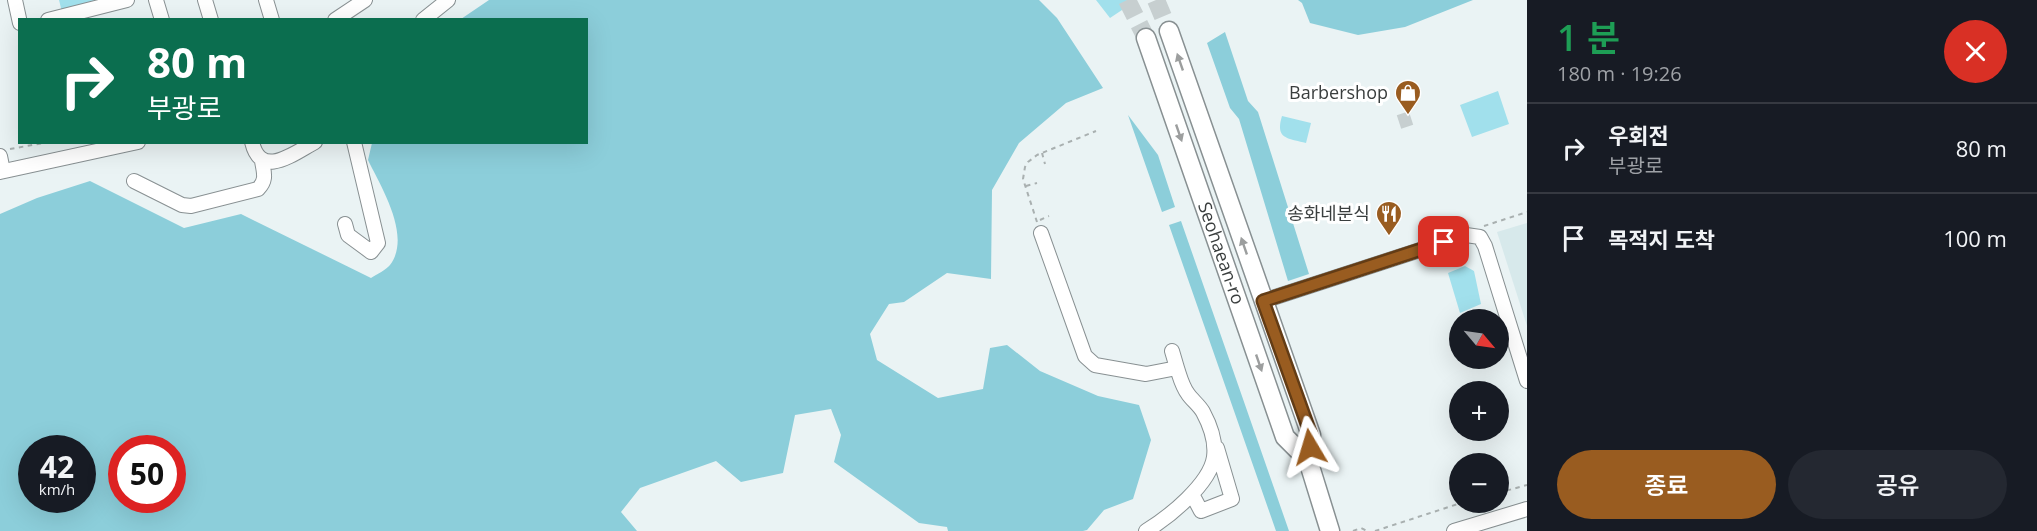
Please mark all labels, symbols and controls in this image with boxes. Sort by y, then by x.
text: 1 분 [1557,13,1620,62]
button: close [1944,20,2007,83]
text: 80 m [147,33,247,90]
icon: right [48,42,126,120]
one-way arrow [1174,53,1184,71]
text: 180 m · 19:26 [1557,60,1682,87]
shop icon: Barbershop [1393,78,1423,116]
place label: Barbershop [1289,80,1388,104]
text: 부광로 [147,89,222,126]
text: 우회전 [1608,120,1669,150]
one-way arrow [1175,124,1185,142]
icon: right [1557,132,1590,165]
text: 80 m [1956,133,2007,163]
text: 부광로 [1608,152,1663,179]
street label: Seohaean-ro [1193,198,1251,307]
restaurant icon: 송화네분식 [1374,199,1404,237]
place label: 송화네분식 [1287,201,1370,225]
pin [1418,216,1469,267]
icon: arrive [1557,222,1590,255]
text: 100 m [1943,223,2007,253]
text: 목적지 도착 [1608,224,1715,254]
icon: arrive [1427,225,1460,258]
one-way arrow [1239,237,1249,255]
north arrow [1449,309,1509,369]
map controls [1449,309,1509,513]
one-way arrow [1255,355,1265,373]
button: + [1449,381,1509,441]
position arrow [1278,415,1342,479]
speed limit sign: 50 [108,435,186,513]
text: 42 [40,446,74,487]
button: 종료 [1557,450,1776,519]
button: 공유 [1788,450,2007,519]
button: − [1449,453,1509,513]
text: km/h [39,479,75,499]

